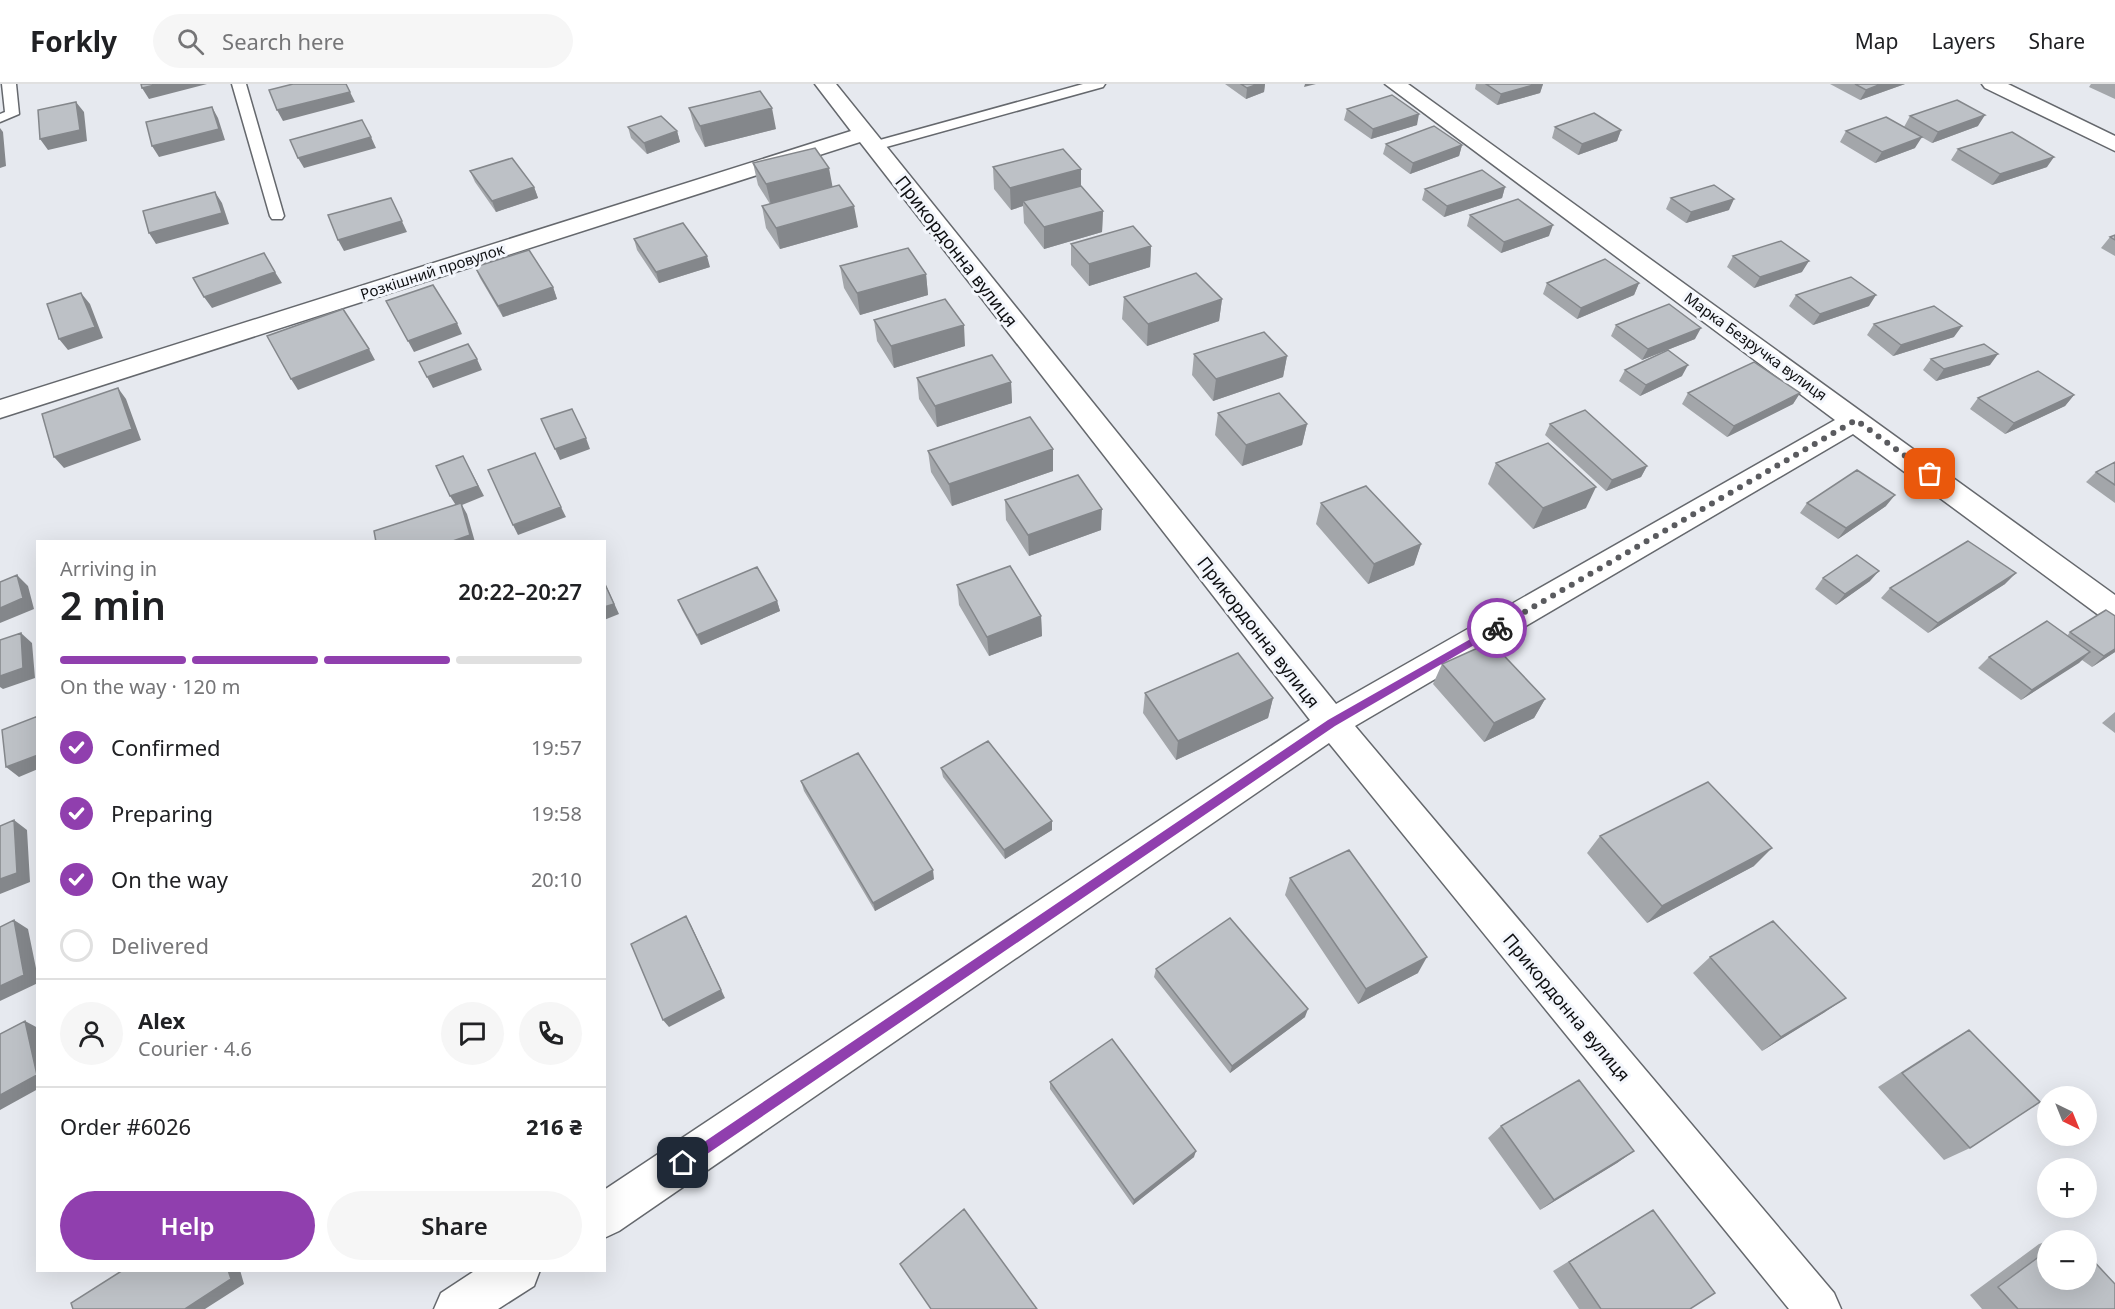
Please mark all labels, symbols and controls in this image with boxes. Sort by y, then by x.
search box [153,14,573,68]
text: Forkly [30,22,117,60]
icon: search [174,25,207,58]
text: Search here [222,26,345,56]
text: Map [1855,27,1899,55]
text: Layers [1932,27,1996,55]
text: Share [2029,27,2085,55]
street label: Прикордонна вулиця [890,170,1024,332]
street label: Розкішний провулок [358,238,507,304]
street label: Марка Безручка вулиця [1681,287,1831,405]
pin [1904,448,1955,499]
icon: bag [1913,457,1946,490]
street label: Прикордонна вулиця [1192,551,1326,713]
text: Arriving in [60,555,157,582]
text: 20:22–20:27 [458,576,582,606]
text: 2 min [60,578,166,631]
courier [1467,598,1527,658]
icon: bike [1481,612,1514,645]
text: On the way · 120 m [60,673,240,700]
icon: check [60,731,93,764]
text: Confirmed [111,732,221,762]
text: 19:57 [531,734,582,761]
icon: check [60,797,93,830]
text: Preparing [111,798,213,828]
text: 19:58 [531,800,582,827]
icon: check [60,863,93,896]
text: On the way [111,864,228,894]
text: 20:10 [531,866,582,893]
street label: Прикордонна вулиця [1498,928,1636,1086]
text: Delivered [111,930,209,960]
button: person [60,1002,123,1065]
button: chat [441,1002,504,1065]
button: phone [519,1002,582,1065]
text: Alex [138,1005,185,1035]
text: Courier · 4.6 [138,1035,252,1062]
north arrow [2037,1086,2097,1146]
map controls [2037,1086,2097,1290]
text: Order #6026 [60,1111,191,1141]
text: 216 ₴ [526,1111,582,1141]
pin [657,1137,708,1188]
icon: home [666,1146,699,1179]
button: + [2037,1158,2097,1218]
button: Help [60,1191,315,1260]
button: Share [327,1191,582,1260]
button: − [2037,1230,2097,1290]

